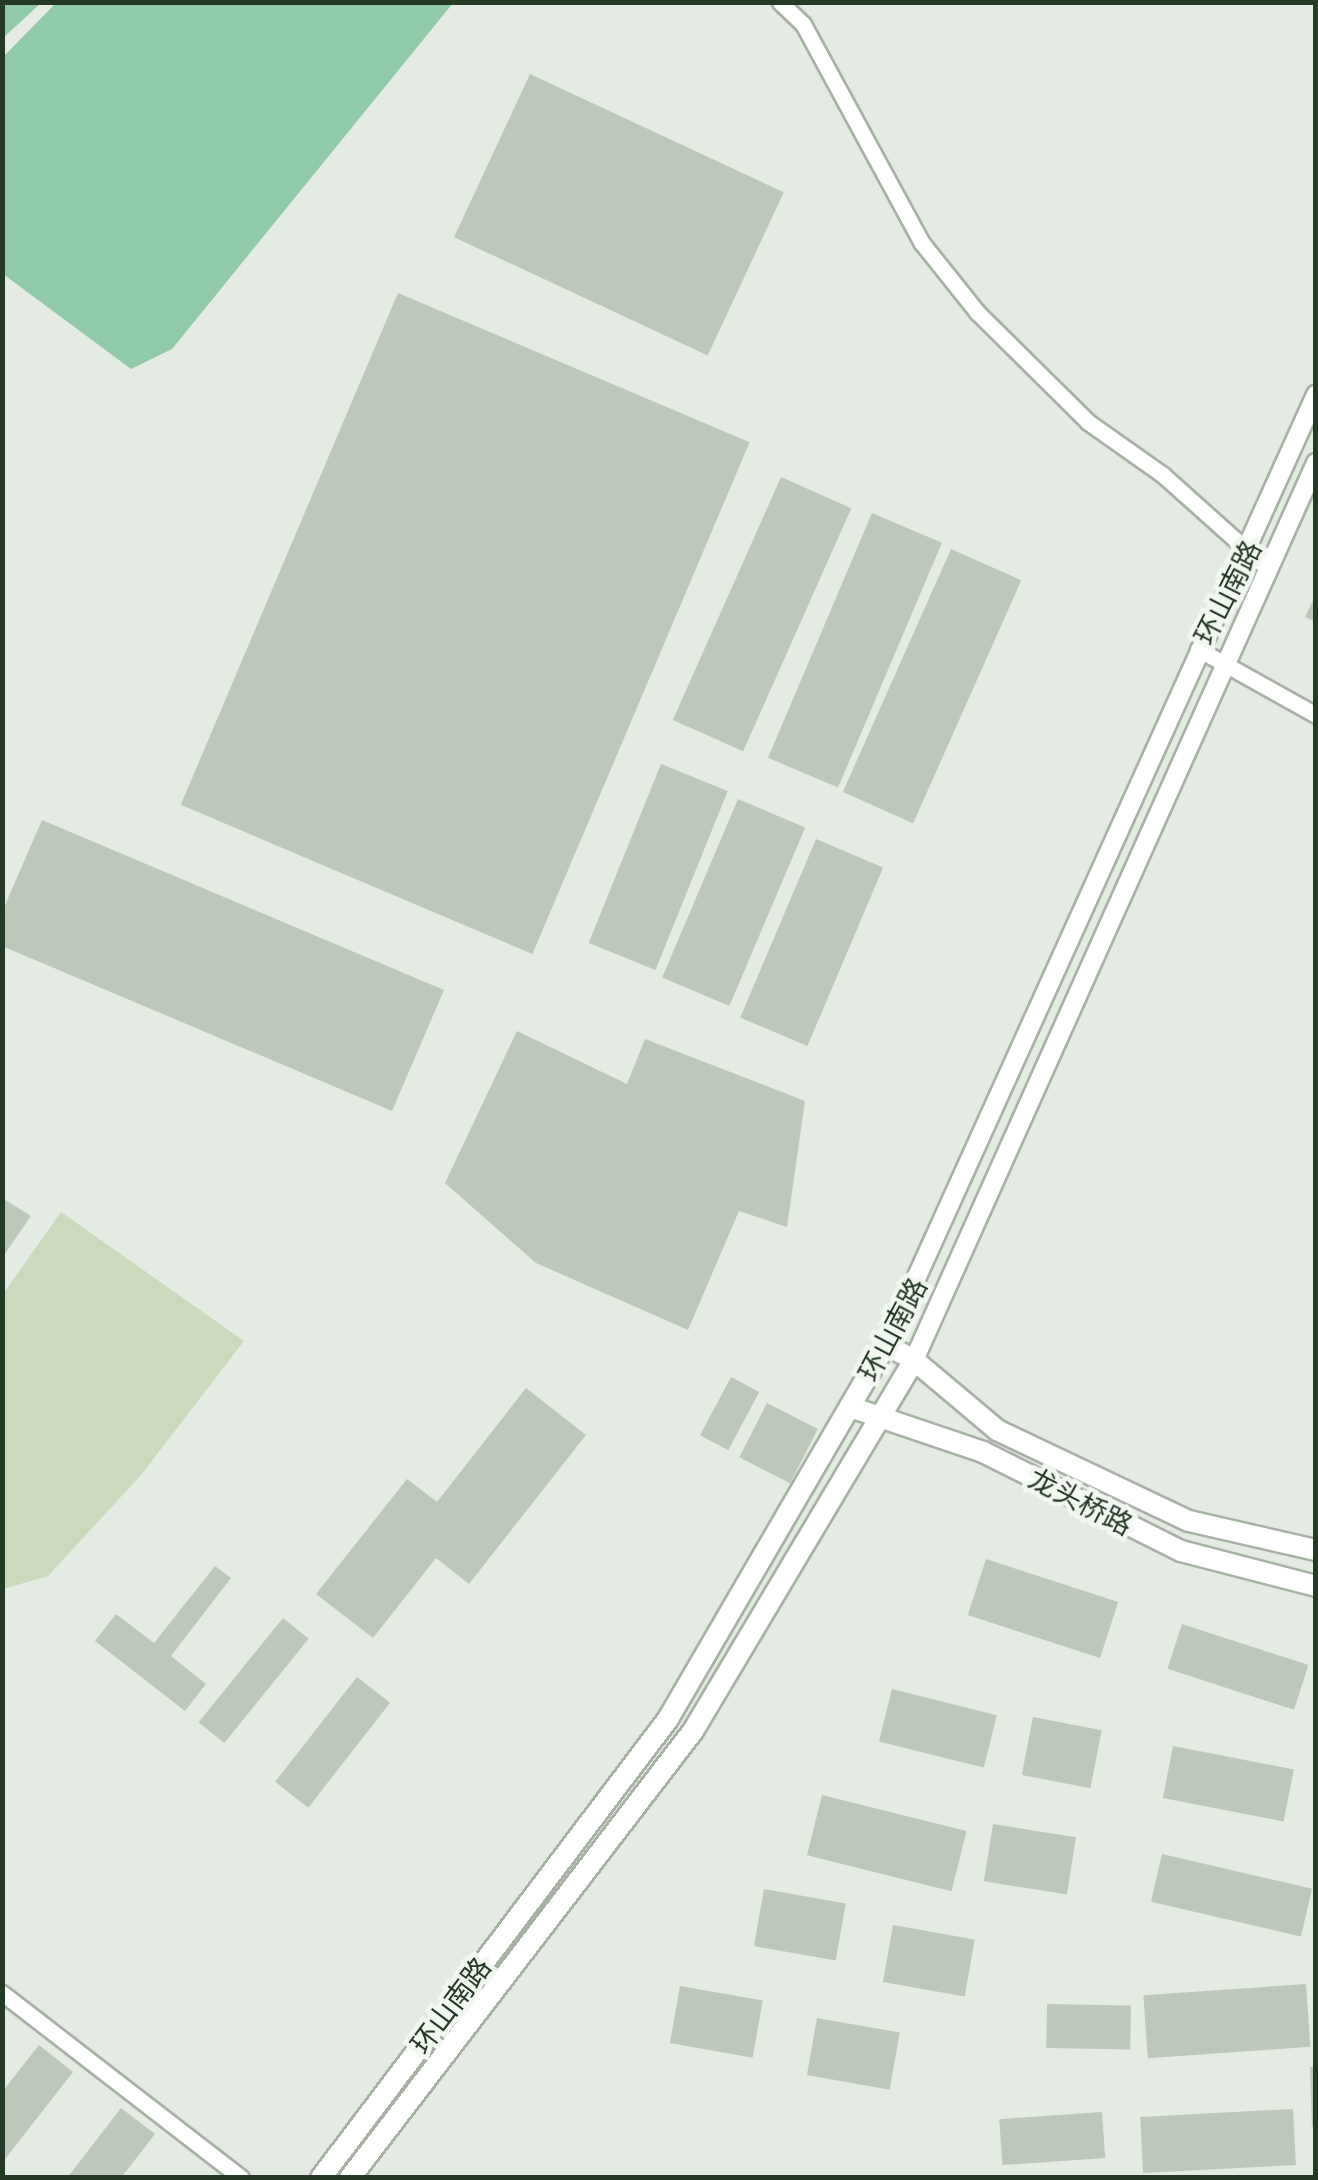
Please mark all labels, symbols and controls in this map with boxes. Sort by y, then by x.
street label: 环山南路 [1187,534,1267,650]
street label: 环山南路 [851,1272,933,1386]
street label: 龙头桥路 [1023,1461,1139,1541]
street label: 环山南路 [403,1950,497,2060]

